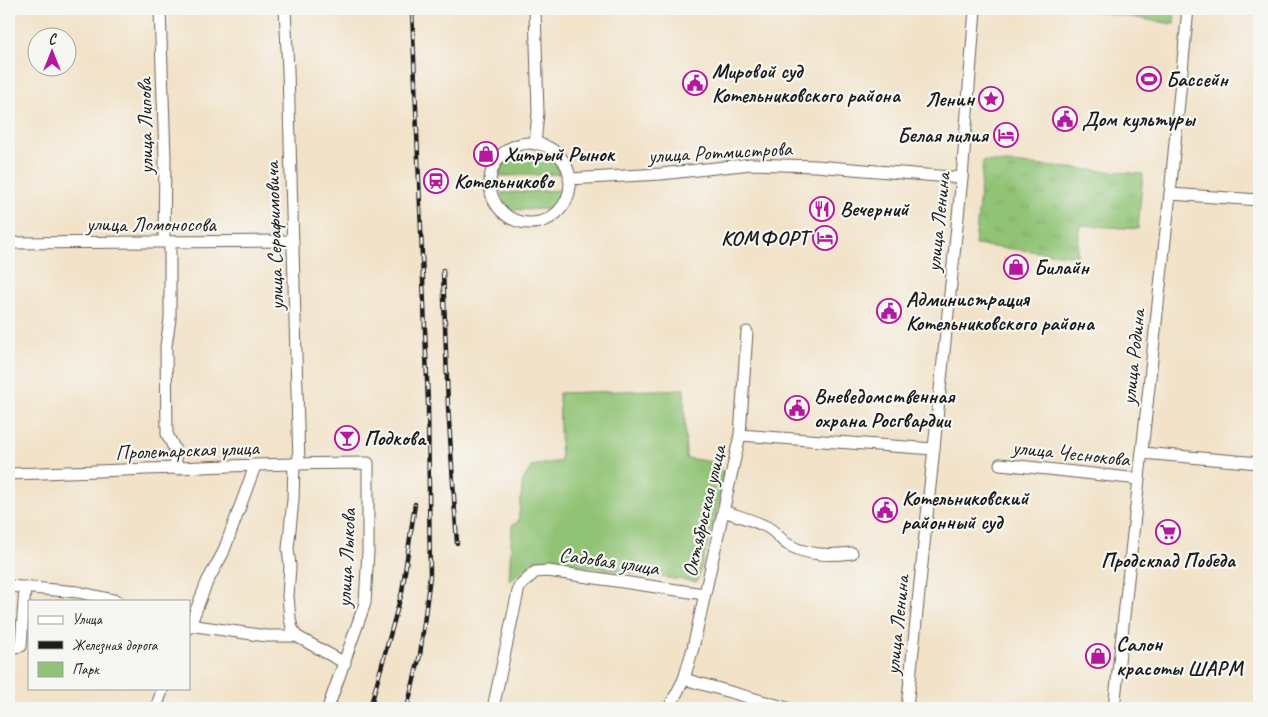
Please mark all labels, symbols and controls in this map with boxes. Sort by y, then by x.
north arrow [28,28,78,78]
text: С [49,31,58,48]
place label: Мировой суд Котельниковского района [712,58,902,108]
sports icon: Бассейн [1136,66,1162,92]
place label: Бассейн [1166,66,1230,92]
public building icon: Мировой суд Котельниковского района [682,70,708,96]
street label: улица Липова [131,75,159,176]
place label: Ленин [925,86,976,112]
place icon: Ленин [978,86,1004,112]
public building icon: Дом культуры [1052,106,1078,132]
place label: Дом культуры [1082,106,1197,133]
place label: Белая лилия [897,122,990,148]
hotel icon: Белая лилия [993,122,1019,148]
street label: улица Ротмистрова [645,135,794,169]
shop icon: Хитрый Рынок [473,141,499,167]
place label: Хитрый Рынок [504,141,616,167]
street label: улица Серафимовича [258,159,290,313]
station icon: Котельниково [423,168,449,194]
place label: Котельниково [454,168,556,194]
street label: улица Ленина [920,169,956,275]
restaurant icon: Вечерний [809,196,835,222]
place label: Вечерний [840,196,911,222]
street label: улица Ломоносова [84,211,217,237]
place label: КОМФОРТ [721,225,813,251]
hotel icon: КОМФОРТ [812,225,838,251]
shop icon: Билайн [1003,254,1029,280]
place label: Билайн [1034,254,1091,280]
place label: Администрация Котельниковского района [906,286,1096,336]
public building icon: Администрация Котельниковского района [876,298,902,324]
street label: улица Родина [1115,306,1151,408]
place label: Вневедомственная охрана Росгвардии [814,383,956,433]
public building icon: Вневедомственная охрана Росгвардии [784,395,810,421]
bar icon: Подкова [334,425,360,451]
place label: Подкова [364,425,427,451]
street label: Пролетарская улица [115,434,261,465]
street label: улица Чеснокова [1009,434,1133,472]
street label: Октябрьская улица [676,440,732,579]
place label: Котельниковский районный суд [902,485,1030,535]
public building icon: Котельниковский районный суд [872,497,898,523]
street label: улица Лыкова [330,506,362,610]
supermarket icon: Продсклад Победа [1155,519,1181,545]
street label: Садовая улица [557,541,662,581]
place label: Продсклад Победа [1101,547,1237,573]
street label: улица Ленина [879,572,915,678]
legend [28,600,190,690]
text: Улица [72,610,103,629]
place label: Салон красоты ШАРМ [1116,631,1244,681]
text: Железная дорога [72,636,159,655]
shop icon: Салон красоты ШАРМ [1085,643,1111,669]
text: Парк [72,660,100,679]

